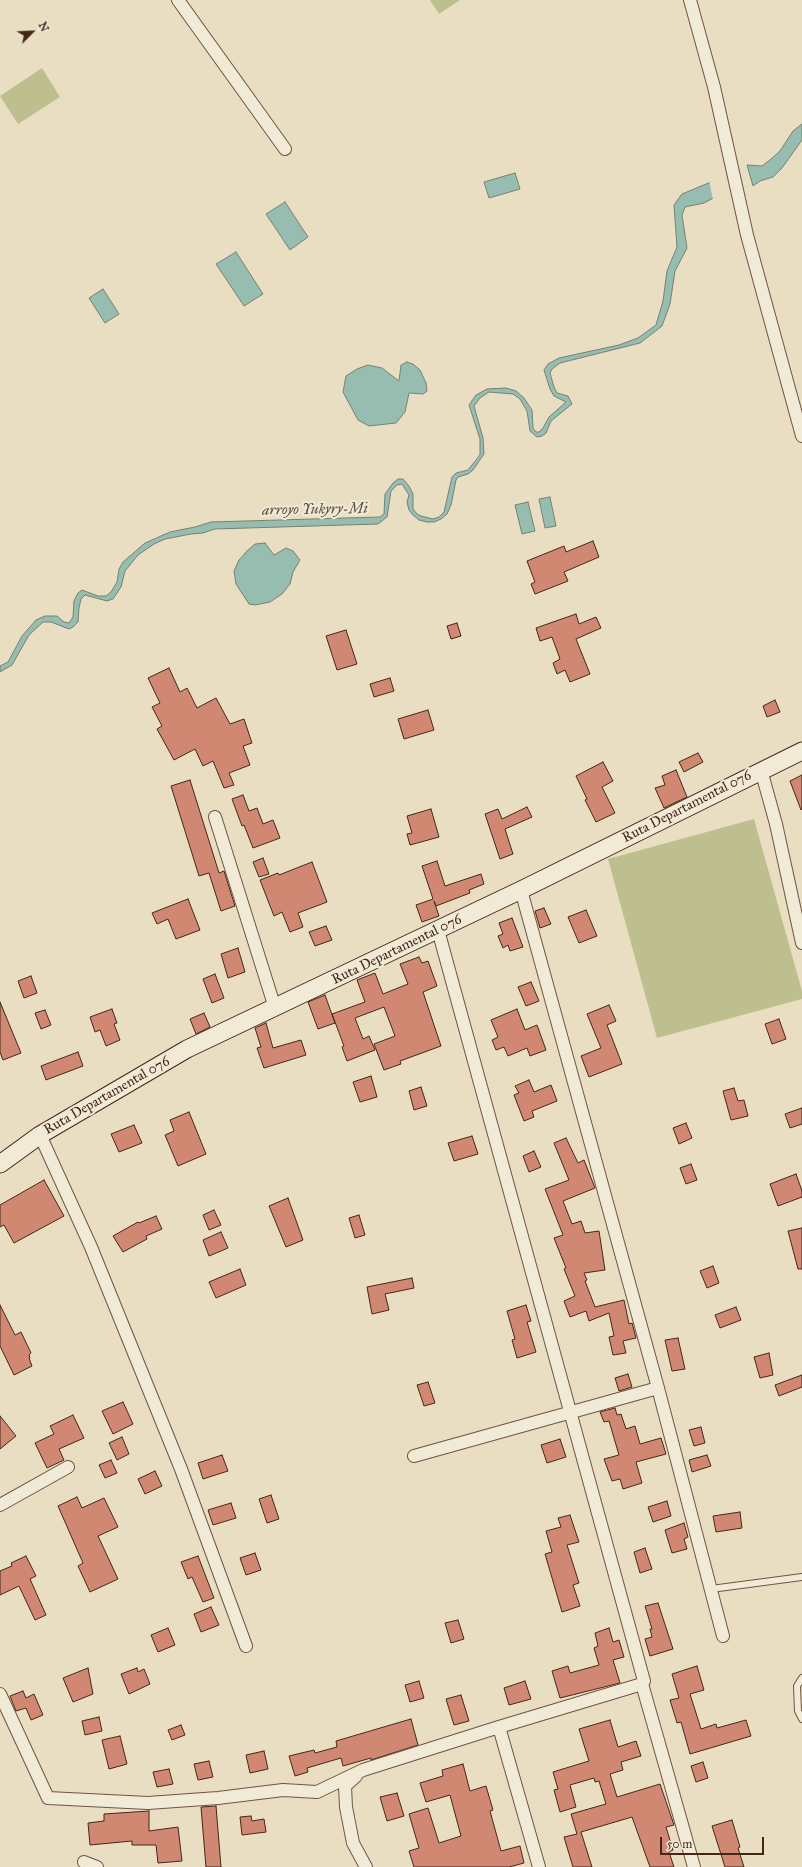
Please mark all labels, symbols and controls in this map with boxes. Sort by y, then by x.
north arrow [12,12,52,52]
text: N [36,20,51,34]
water label: arroyo Yukyry-Mi [262,500,368,520]
street label: Ruta Departamental 076 [620,767,754,847]
street label: Ruta Departamental 076 [329,911,465,989]
street label: Ruta Departamental 076 [41,1053,173,1139]
scale bar [662,1829,766,1855]
text: 50 m [667,1837,692,1851]

